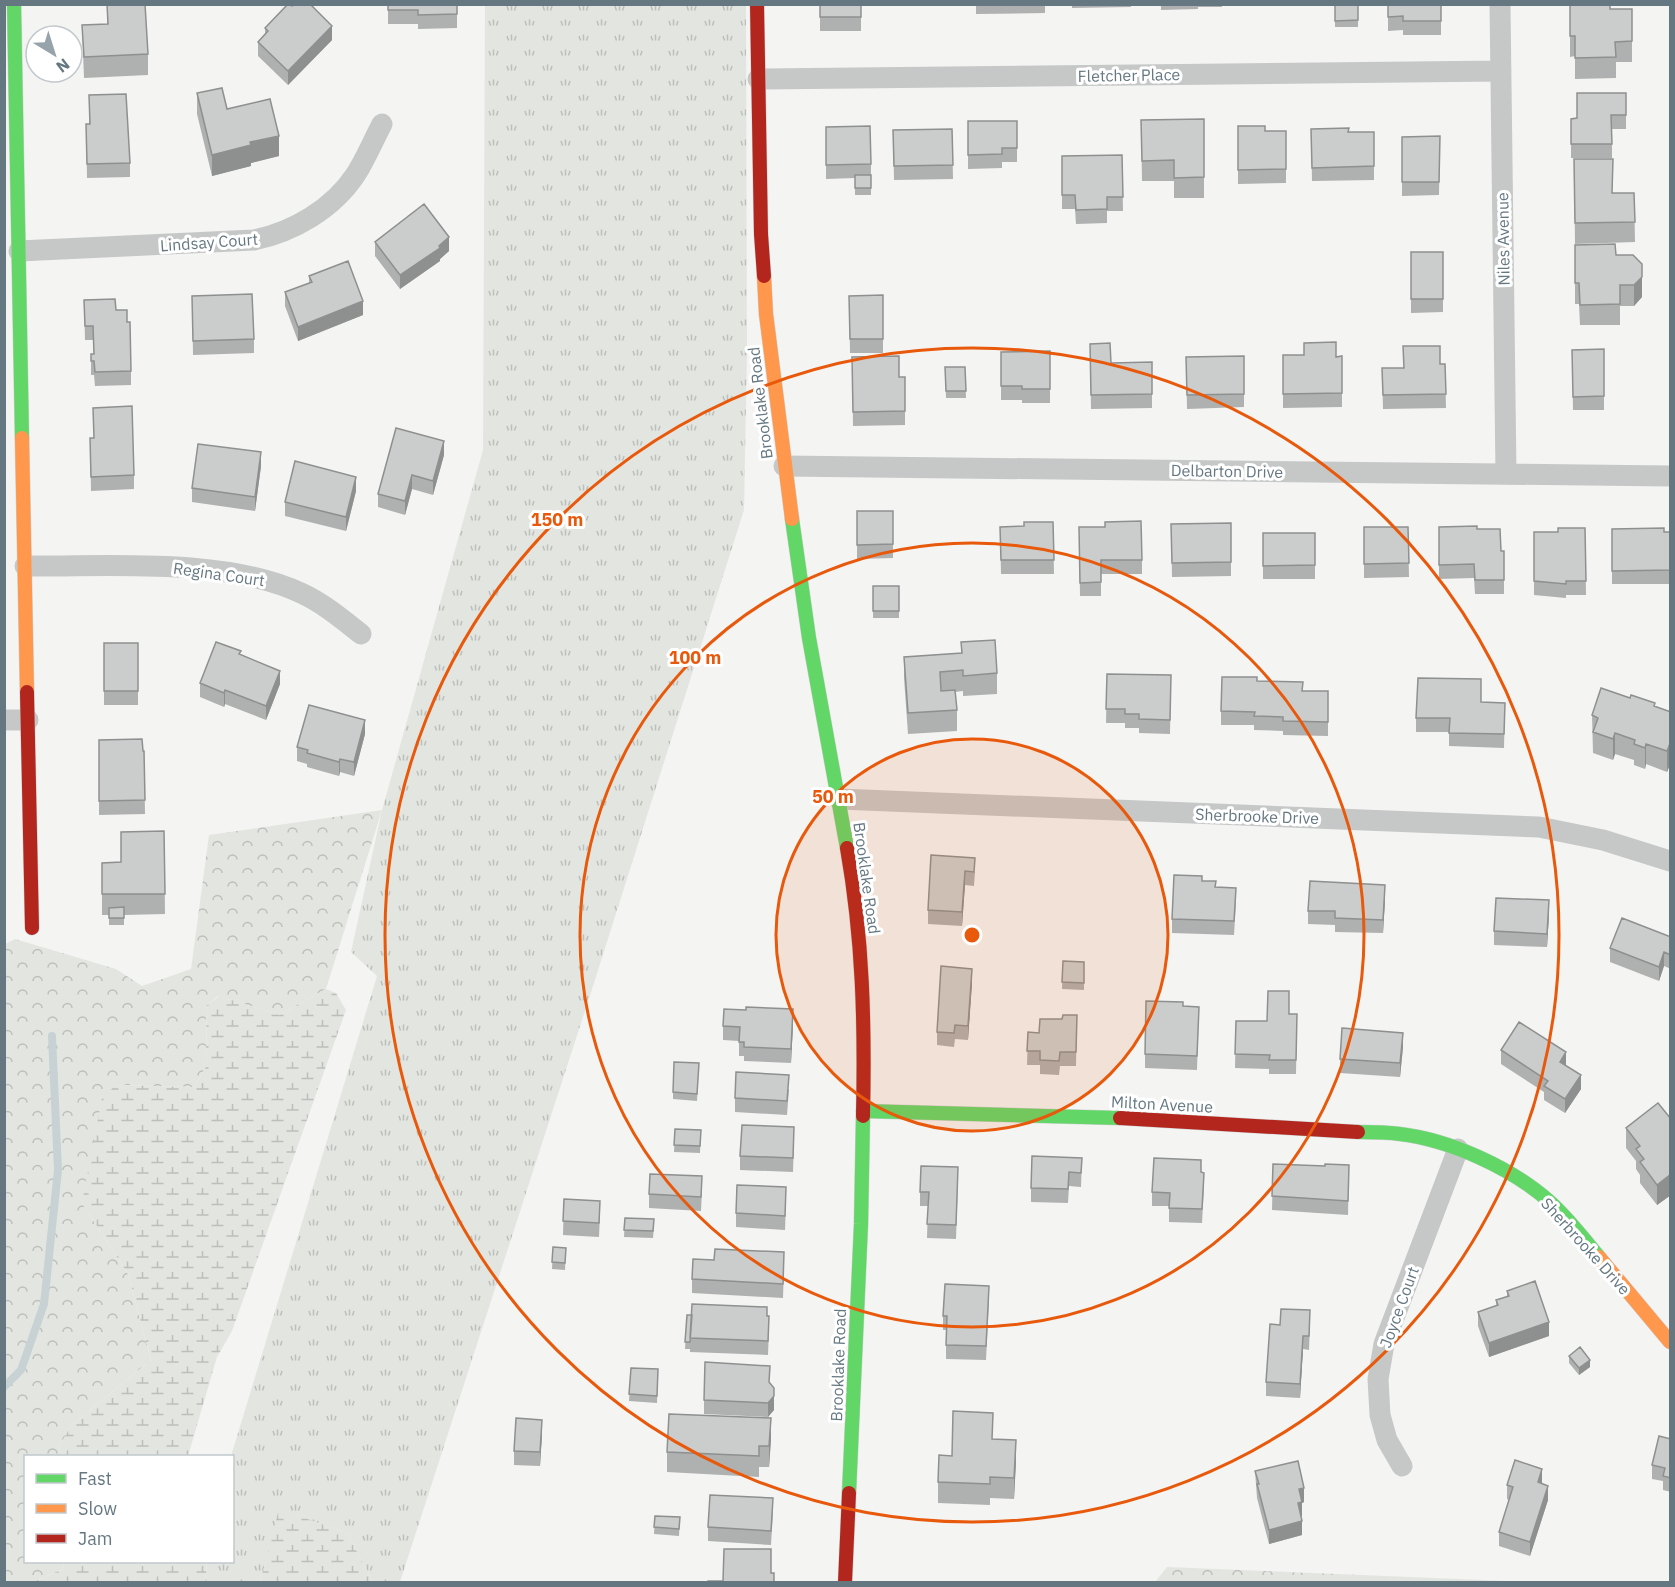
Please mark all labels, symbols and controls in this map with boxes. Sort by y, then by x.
north arrow [24,24,84,84]
text: N [53,54,74,77]
street label: Fletcher Place [1078,64,1181,86]
street label: Niles Avenue [1492,192,1514,286]
street label: Lindsay Court [159,229,259,255]
street label: Brooklake Road [743,346,777,460]
street label: Delbarton Drive [1171,460,1283,482]
text: 150 m [531,508,583,531]
street label: Regina Court [172,558,266,590]
text: 100 m [669,646,721,669]
text: 50 m [812,785,854,808]
street label: Sherbrooke Drive [1195,804,1319,828]
street label: Brooklake Road [849,821,885,935]
centre of rings [962,925,982,945]
street label: Milton Avenue [1111,1091,1214,1117]
street label: Sherbrooke Drive [1537,1193,1635,1299]
street label: Joyce Court [1375,1264,1423,1350]
street label: Brooklake Road [826,1308,850,1422]
legend [24,1455,234,1563]
text: Fast [78,1467,112,1490]
text: Slow [78,1497,117,1520]
text: Jam [78,1527,113,1550]

